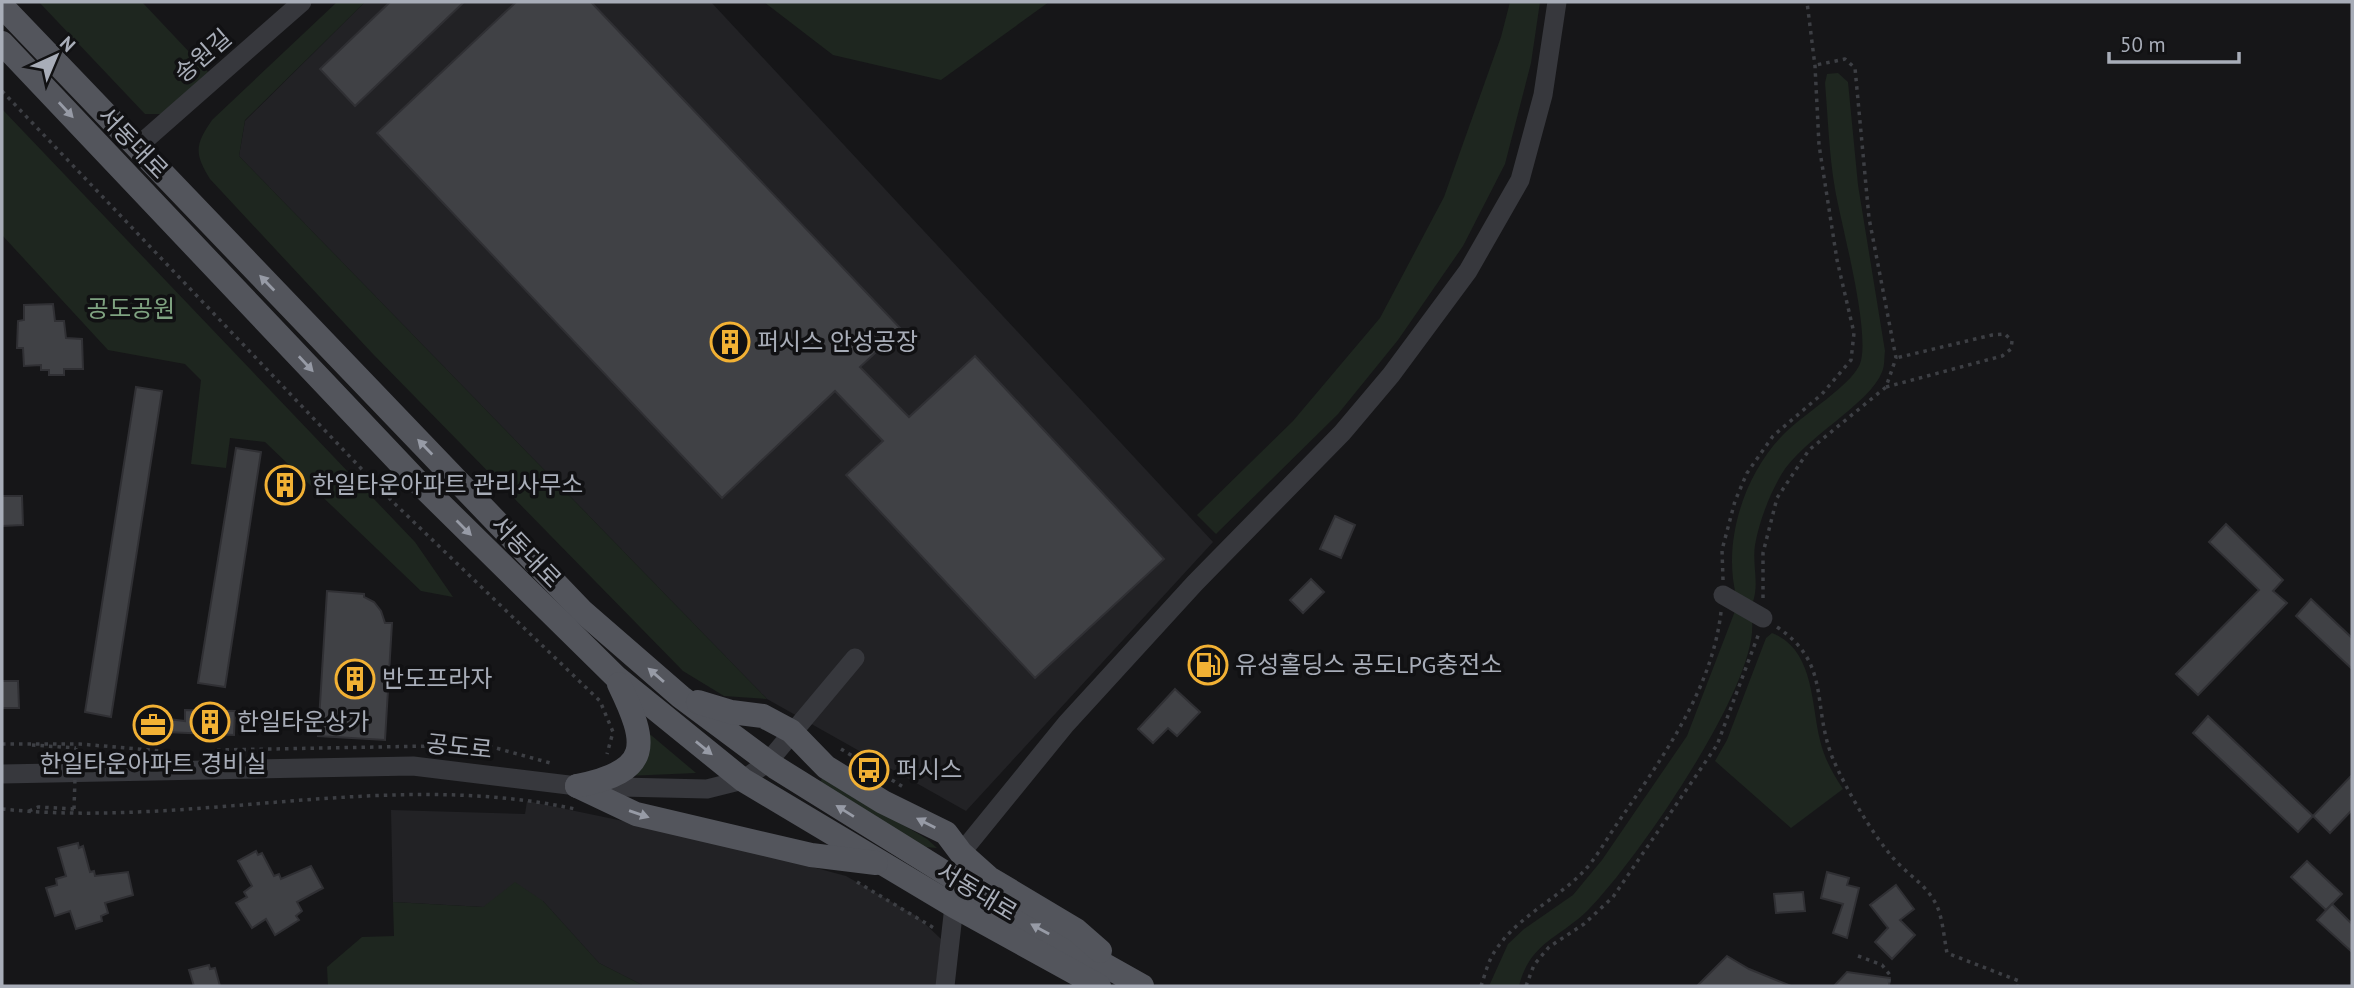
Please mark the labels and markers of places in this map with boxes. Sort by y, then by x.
building icon: 퍼시스 안성공장 [709,321,751,363]
place label: 퍼시스 안성공장 [757,326,918,357]
building icon: 한일타운아파트 관리사무소 [264,464,306,506]
place label: 한일타운아파트 관리사무소 [312,469,583,500]
fuel station icon: 유성홀딩스 공도LPG충전소 [1187,644,1229,686]
place label: 유성홀딩스 공도LPG충전소 [1235,649,1502,680]
building icon: 반도프라자 [334,658,376,700]
place label: 반도프라자 [382,663,492,694]
building icon: 한일타운상가 [189,701,231,743]
office icon: 한일타운아파트 경비실 [132,704,174,746]
place label: 한일타운상가 [237,706,369,737]
place label: 한일타운아파트 경비실 [39,748,267,779]
bus stop icon: 퍼시스 [848,749,890,791]
place label: 퍼시스 [896,754,962,785]

